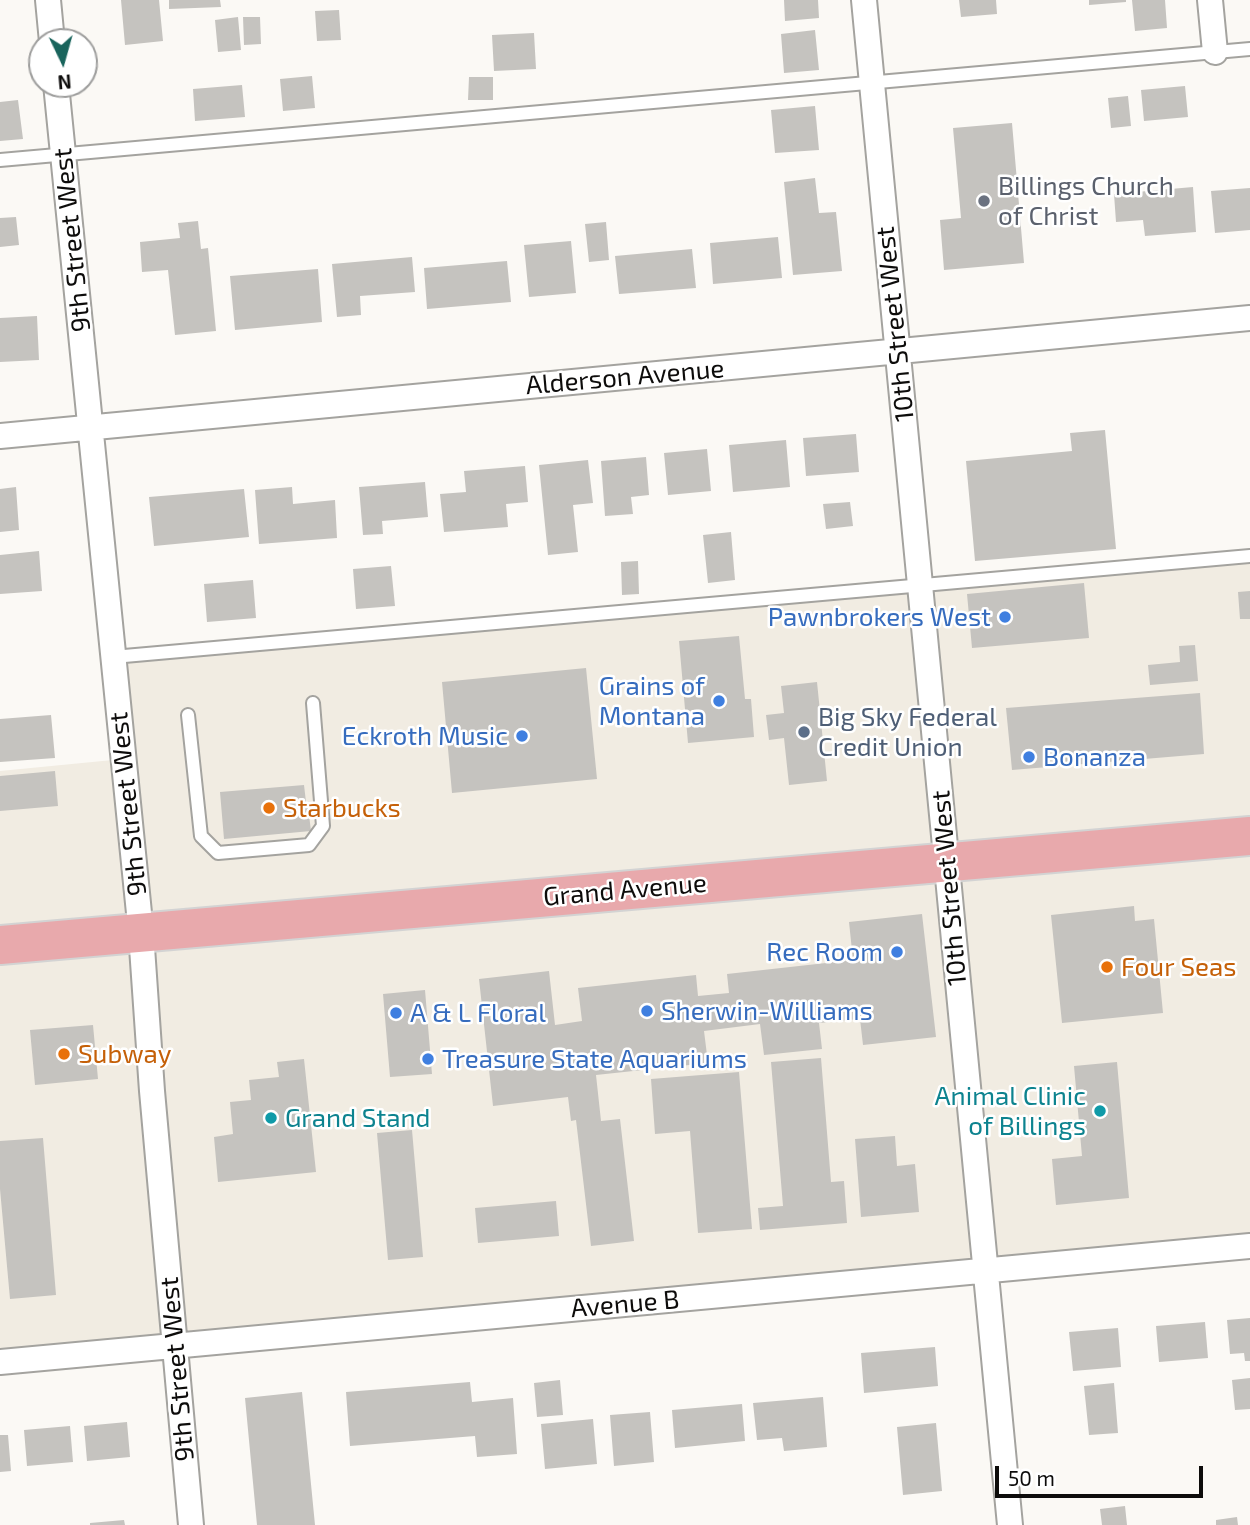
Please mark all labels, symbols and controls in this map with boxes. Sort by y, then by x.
north arrow [28,28,98,98]
text: N [57,70,73,94]
street label: 9th Street West [47,146,97,334]
place label: Billings Church of Christ [998,170,1174,232]
marker: Billings Church of Christ [976,193,992,209]
street label: 10th Street West [869,225,921,423]
street label: Alderson Avenue [524,353,726,401]
place label: Pawnbrokers West [768,601,991,633]
marker: Pawnbrokers West [997,609,1013,625]
place label: Grains of Montana [599,670,705,732]
marker: Grains of Montana [711,693,727,709]
place label: Big Sky Federal Credit Union [818,701,997,762]
street label: 9th Street West [103,710,153,898]
place label: Eckroth Music [342,720,508,752]
marker: Big Sky Federal Credit Union [796,724,812,740]
marker: Eckroth Music [514,728,530,744]
place label: Bonanza [1043,741,1146,773]
marker: Bonanza [1021,749,1037,765]
street label: 10th Street West [925,789,973,987]
place label: Starbucks [283,792,401,824]
marker: Starbucks [261,800,277,816]
street label: Grand Avenue [542,867,708,913]
place label: Rec Room [766,936,883,968]
marker: Rec Room [889,944,905,960]
place label: Four Seas [1121,951,1236,983]
marker: Four Seas [1099,959,1115,975]
place label: Sherwin-Williams [661,995,873,1027]
place label: A & L Floral [410,997,546,1029]
marker: Sherwin-Williams [639,1003,655,1019]
marker: A & L Floral [388,1005,404,1021]
place label: Subway [78,1038,172,1070]
place label: Treasure State Aquariums [442,1043,747,1075]
marker: Subway [56,1046,72,1062]
marker: Treasure State Aquariums [420,1051,436,1067]
place label: Animal Clinic of Billings [934,1080,1086,1142]
place label: Grand Stand [285,1102,430,1134]
marker: Animal Clinic of Billings [1092,1103,1108,1119]
marker: Grand Stand [263,1110,279,1126]
street label: 9th Street West [153,1275,201,1463]
street label: Avenue B [569,1284,681,1324]
scale bar [998,1452,1206,1496]
text: 50 m [1008,1465,1055,1490]

